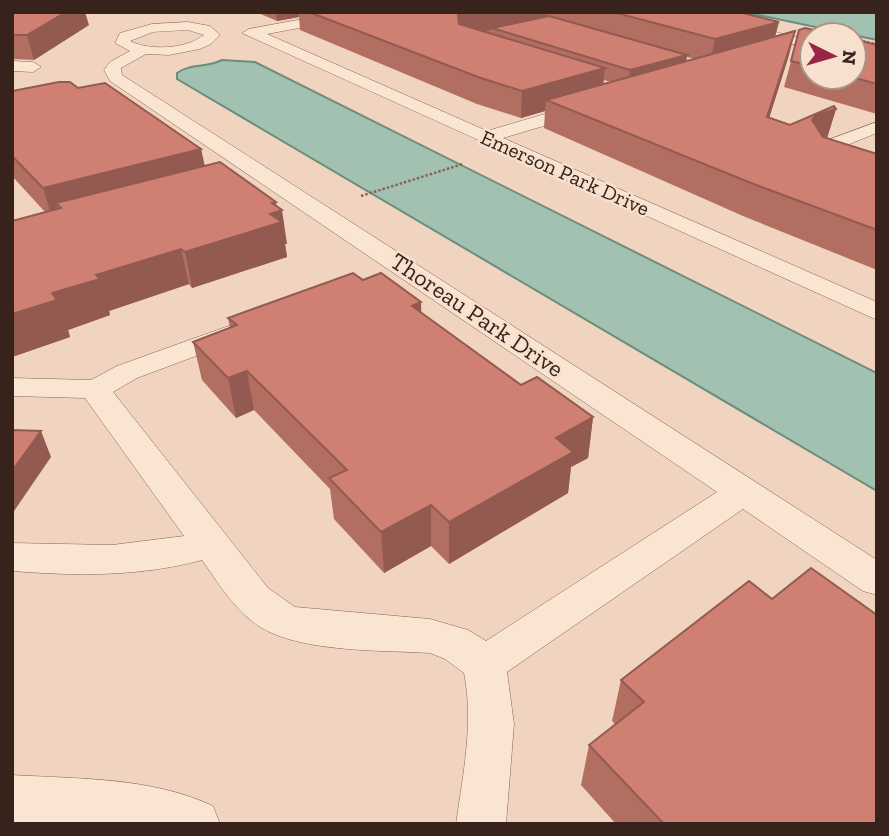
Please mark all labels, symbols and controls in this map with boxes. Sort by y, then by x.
north arrow [798,21,868,91]
text: N [837,49,862,66]
street label: Emerson Park Drive [477,124,653,221]
street label: Thoreau Park Drive [385,246,569,383]

